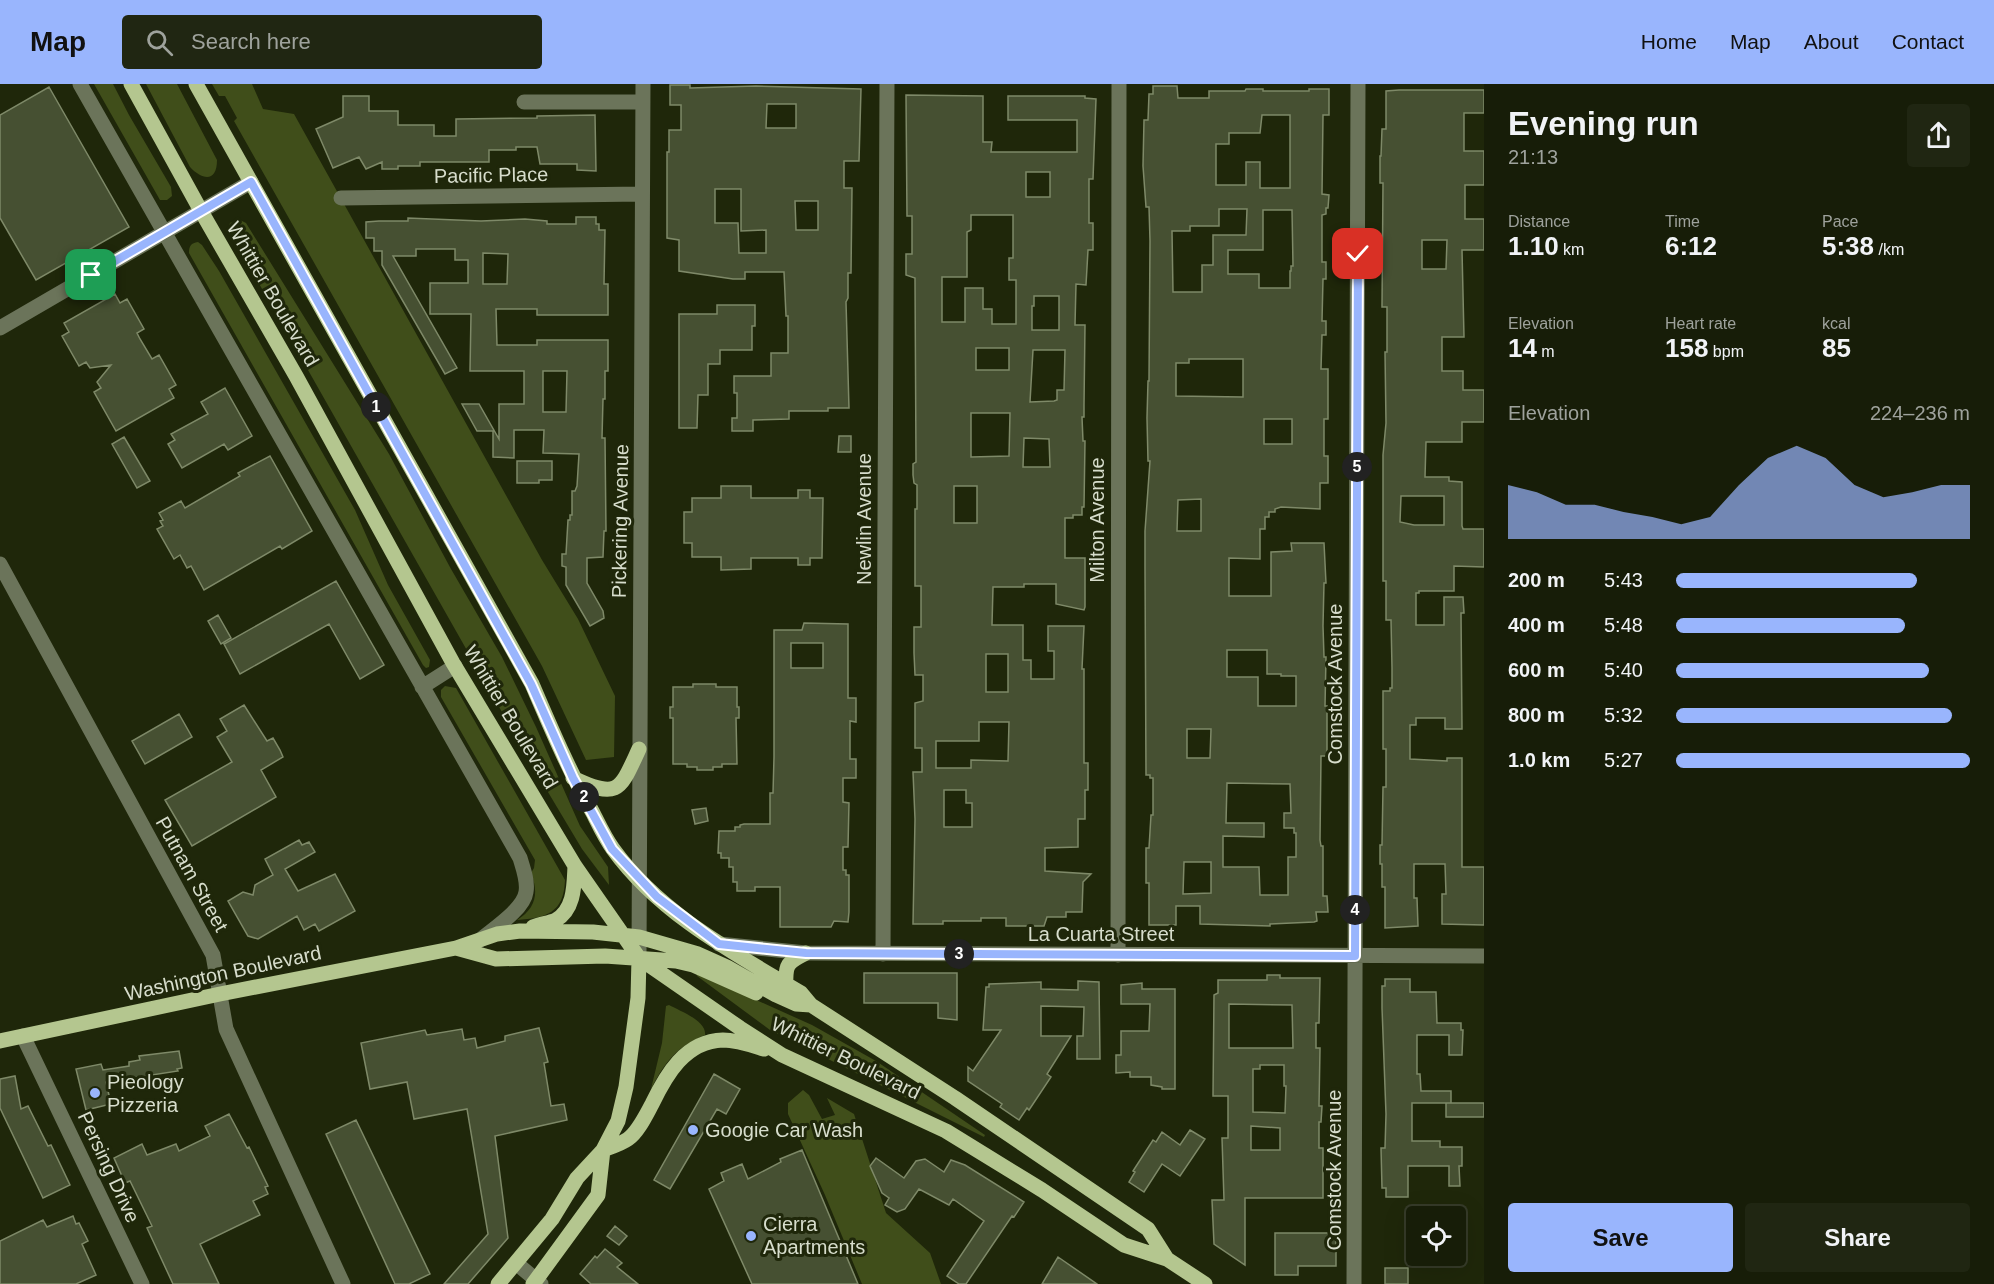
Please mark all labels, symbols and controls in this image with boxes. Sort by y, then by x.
search box [122,15,542,69]
text: Map [30,26,86,57]
icon: search [143,26,176,59]
text: Search here [191,29,311,54]
text: Home [1641,30,1697,53]
text: Map [1730,30,1771,53]
text: About [1804,30,1859,53]
text: Contact [1892,30,1964,53]
button: share [1907,104,1970,167]
text: Evening run [1508,105,1699,142]
text: 21:13 [1508,146,1558,168]
street label: Pacific Place [434,163,548,187]
text: Distance [1508,213,1570,230]
text: Time [1665,213,1700,230]
text: Pace [1822,213,1858,230]
street label: Whittier Boulevard [223,218,323,370]
pin [1332,228,1383,279]
text: 1.10 [1508,231,1559,261]
text: 6:12 [1665,231,1717,261]
text: 5:38 [1822,231,1874,261]
icon: check [1341,237,1374,270]
text: km [1559,241,1584,258]
text: /km [1874,241,1904,258]
pin [65,249,116,300]
icon: arrive [74,258,107,291]
text: Elevation [1508,315,1574,332]
text: Heart rate [1665,315,1736,332]
text: kcal [1822,315,1850,332]
text: 14 [1508,333,1537,363]
text: 158 [1665,333,1708,363]
text: 85 [1822,333,1851,363]
text: m [1537,343,1555,360]
text: bpm [1708,343,1744,360]
pin: 1 [361,392,391,422]
text: 1 [372,398,380,415]
text: Elevation [1508,402,1590,424]
text: 224–236 m [1870,402,1970,424]
street label: Pickering Avenue [608,444,632,598]
pin: 5 [1342,452,1372,482]
street label: Newlin Avenue [853,453,875,585]
street label: Milton Avenue [1086,457,1108,583]
text: 5 [1353,458,1361,475]
text: 200 m [1508,569,1565,591]
text: 5:43 [1604,569,1643,591]
street label: Comstock Avenue [1324,604,1346,764]
text: 400 m [1508,614,1565,636]
text: 5:48 [1604,614,1643,636]
street label: Whittier Boulevard [459,641,563,793]
text: 600 m [1508,659,1565,681]
text: 5:40 [1604,659,1643,681]
text: 800 m [1508,704,1565,726]
text: 5:32 [1604,704,1643,726]
text: 1.0 km [1508,749,1570,771]
text: 5:27 [1604,749,1643,771]
pin: 2 [569,782,599,812]
text: 2 [580,788,588,805]
street label: Putnam Street [151,813,233,936]
pin: 4 [1340,895,1370,925]
text: 4 [1351,901,1359,918]
street label: La Cuarta Street [1028,923,1175,945]
pin: 3 [944,939,974,969]
street label: Washington Boulevard [123,941,323,1005]
text: 3 [955,945,963,962]
street label: Whittier Boulevard [768,1012,924,1104]
place label: Pieology Pizzeria [107,1071,184,1116]
marker: Pieology Pizzeria [88,1086,102,1100]
street label: Comstock Avenue [1323,1090,1345,1250]
street label: Persing Drive [74,1108,144,1226]
place label: Googie Car Wash [705,1119,863,1141]
marker: Googie Car Wash [686,1123,700,1137]
button: Save [1508,1203,1733,1272]
button: Share [1745,1203,1970,1272]
map controls [1406,1206,1466,1266]
button: locate [1406,1206,1466,1266]
place label: Cierra Apartments [763,1213,865,1258]
marker: Cierra Apartments [744,1229,758,1243]

